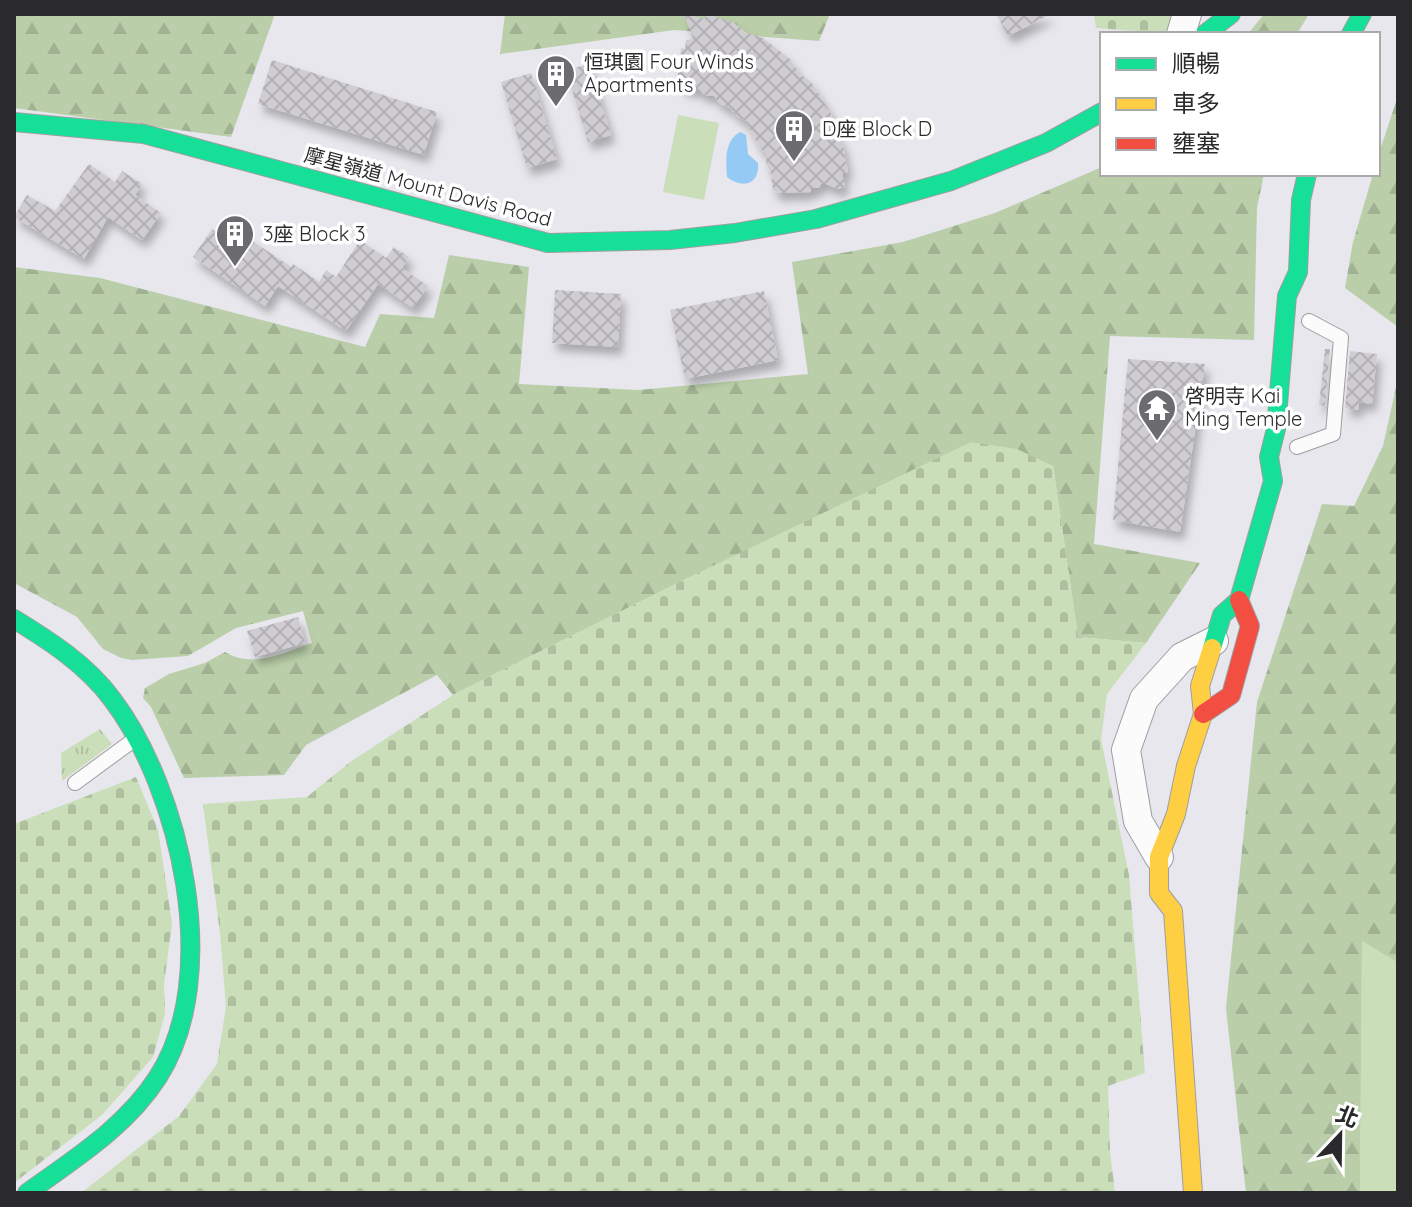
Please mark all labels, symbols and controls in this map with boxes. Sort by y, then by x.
legend [1100,32,1380,176]
text: 順暢 [1172,48,1220,78]
place label: 恒琪園 Four Winds Apartments [584,49,754,97]
building icon: 恒琪園 Four Winds Apartments [535,53,577,108]
text: 車多 [1172,88,1220,118]
building icon: D座 Block D [773,108,815,163]
place label: D座 Block D [822,116,932,141]
text: 壅塞 [1172,128,1220,158]
street label: 摩星嶺道 Mount Davis Road [302,141,554,232]
building icon: 3座 Block 3 [214,213,256,268]
place label: 3座 Block 3 [263,221,365,246]
place label: 啓明寺 Kai Ming Temple [1185,383,1302,431]
temple icon: 啓明寺 Kai Ming Temple [1136,387,1178,442]
north arrow [1300,1095,1380,1175]
text: 北 [1332,1099,1363,1134]

